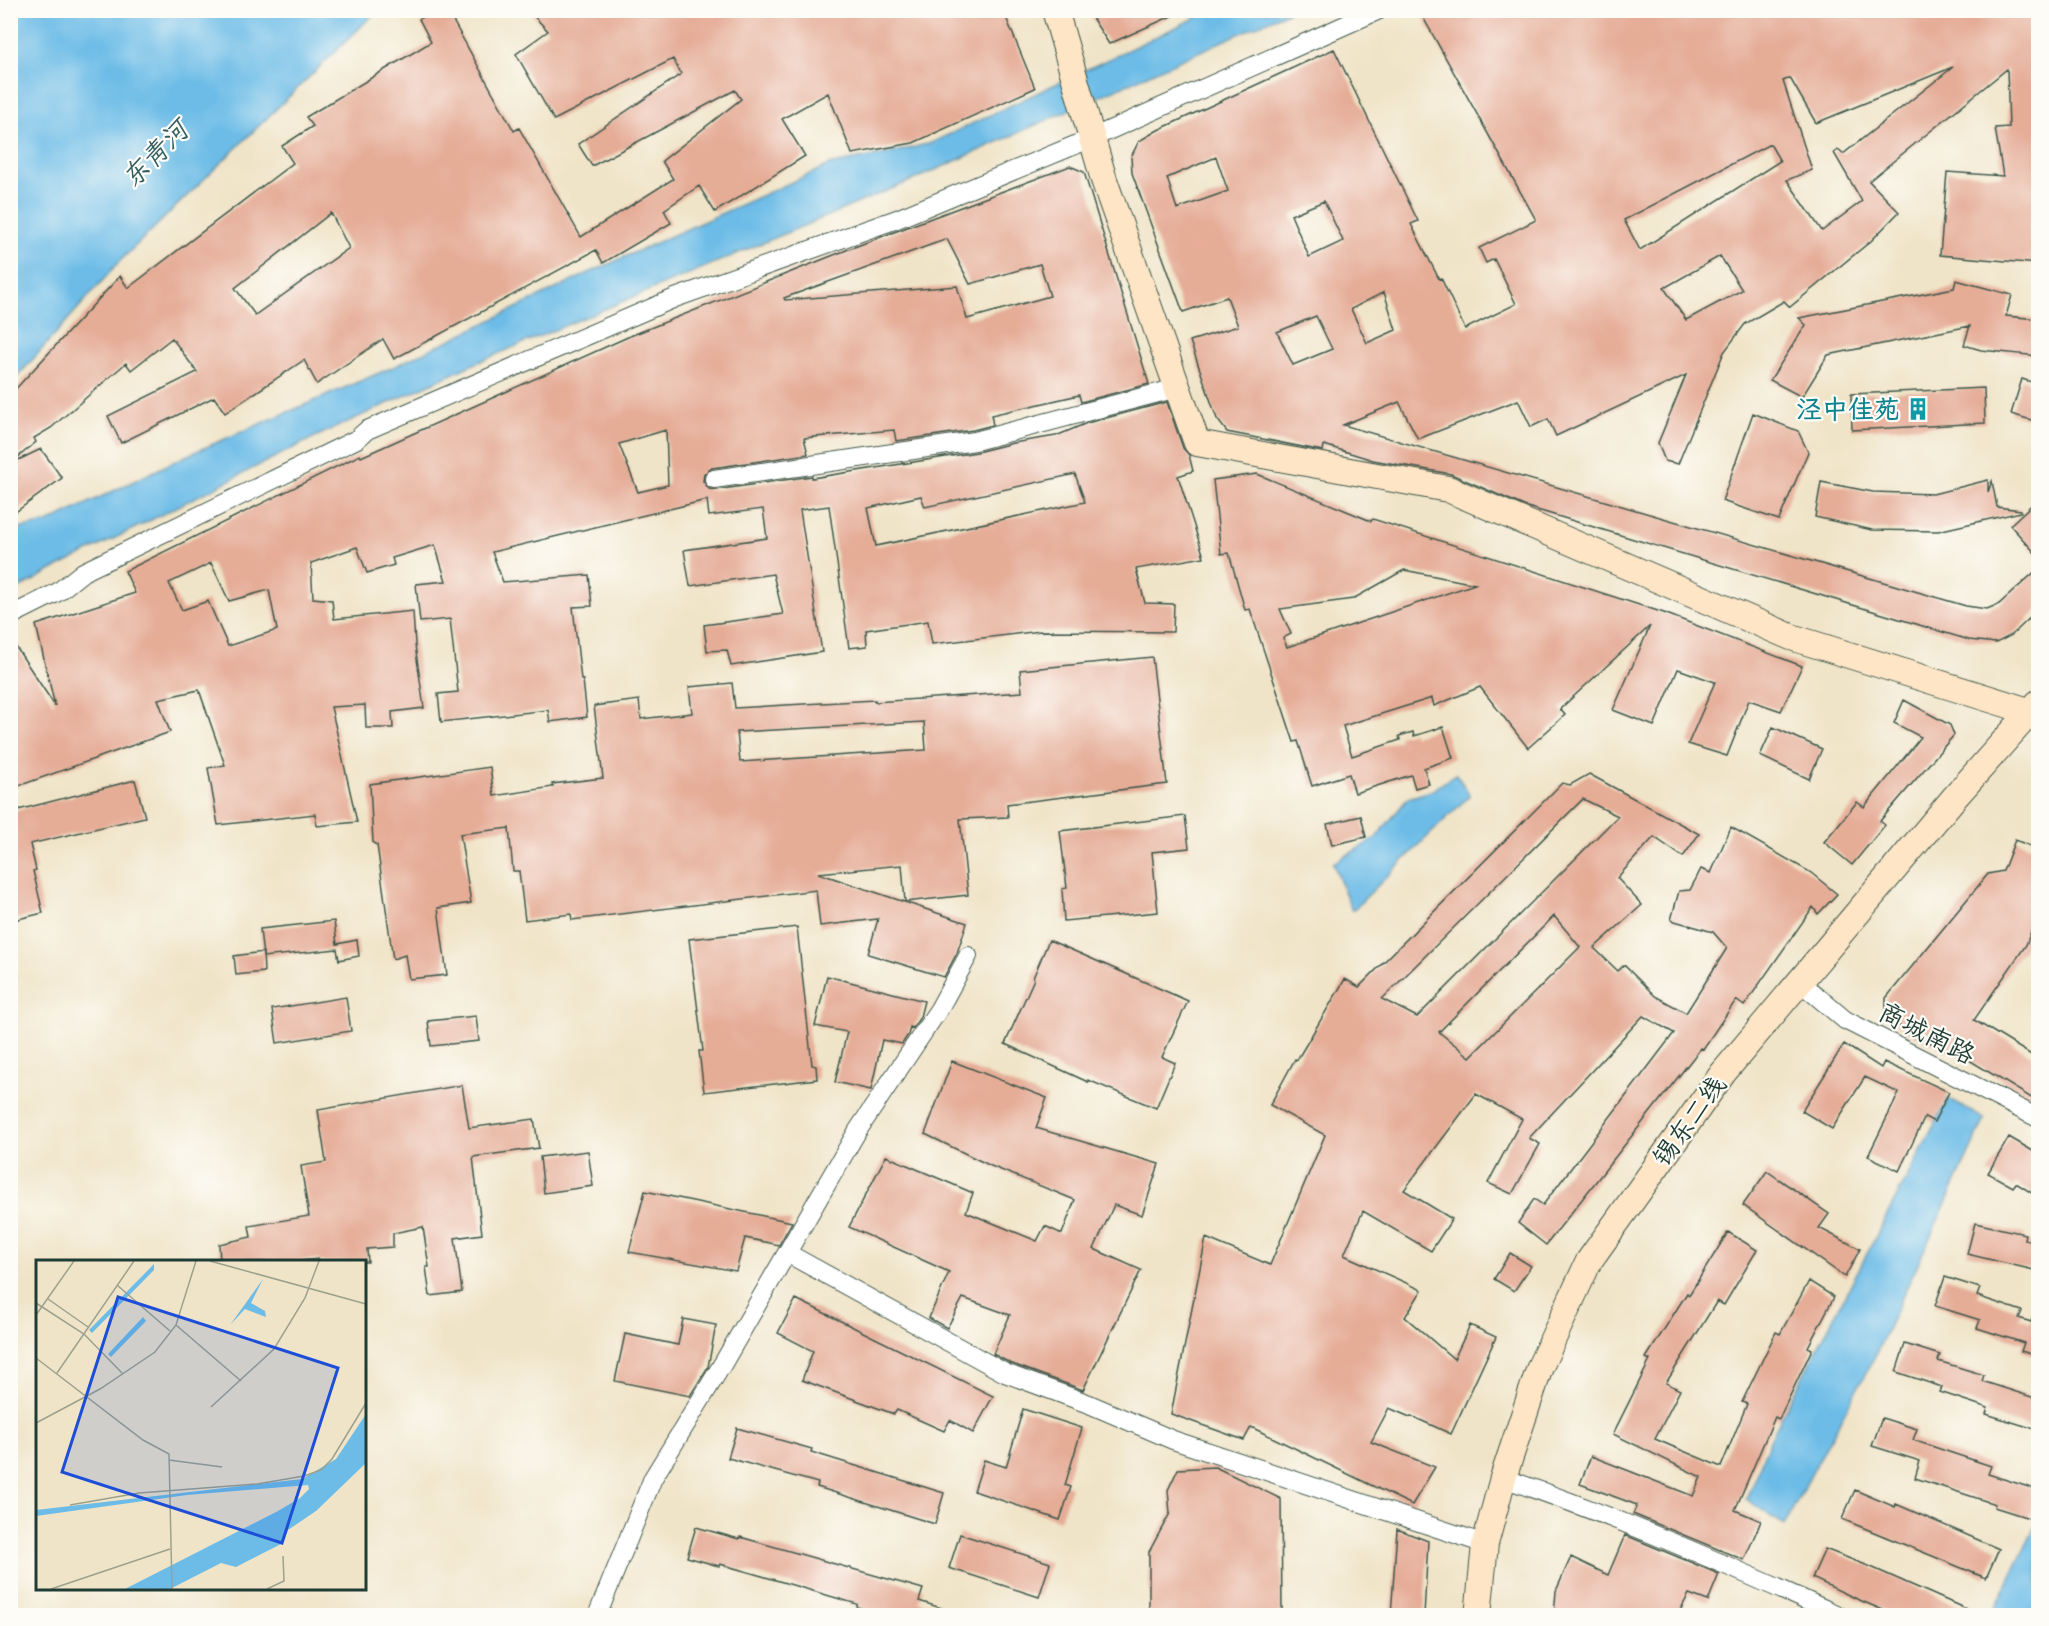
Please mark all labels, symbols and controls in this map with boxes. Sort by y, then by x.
water label: 东青河 [114,111,198,194]
place label: 泾中佳苑 [1796,393,1900,425]
building icon: 泾中佳苑 [1905,396,1931,422]
street label: 商城南路 [1873,995,1981,1071]
street label: 锡东二线 [1645,1070,1733,1172]
inset map [36,1260,366,1590]

